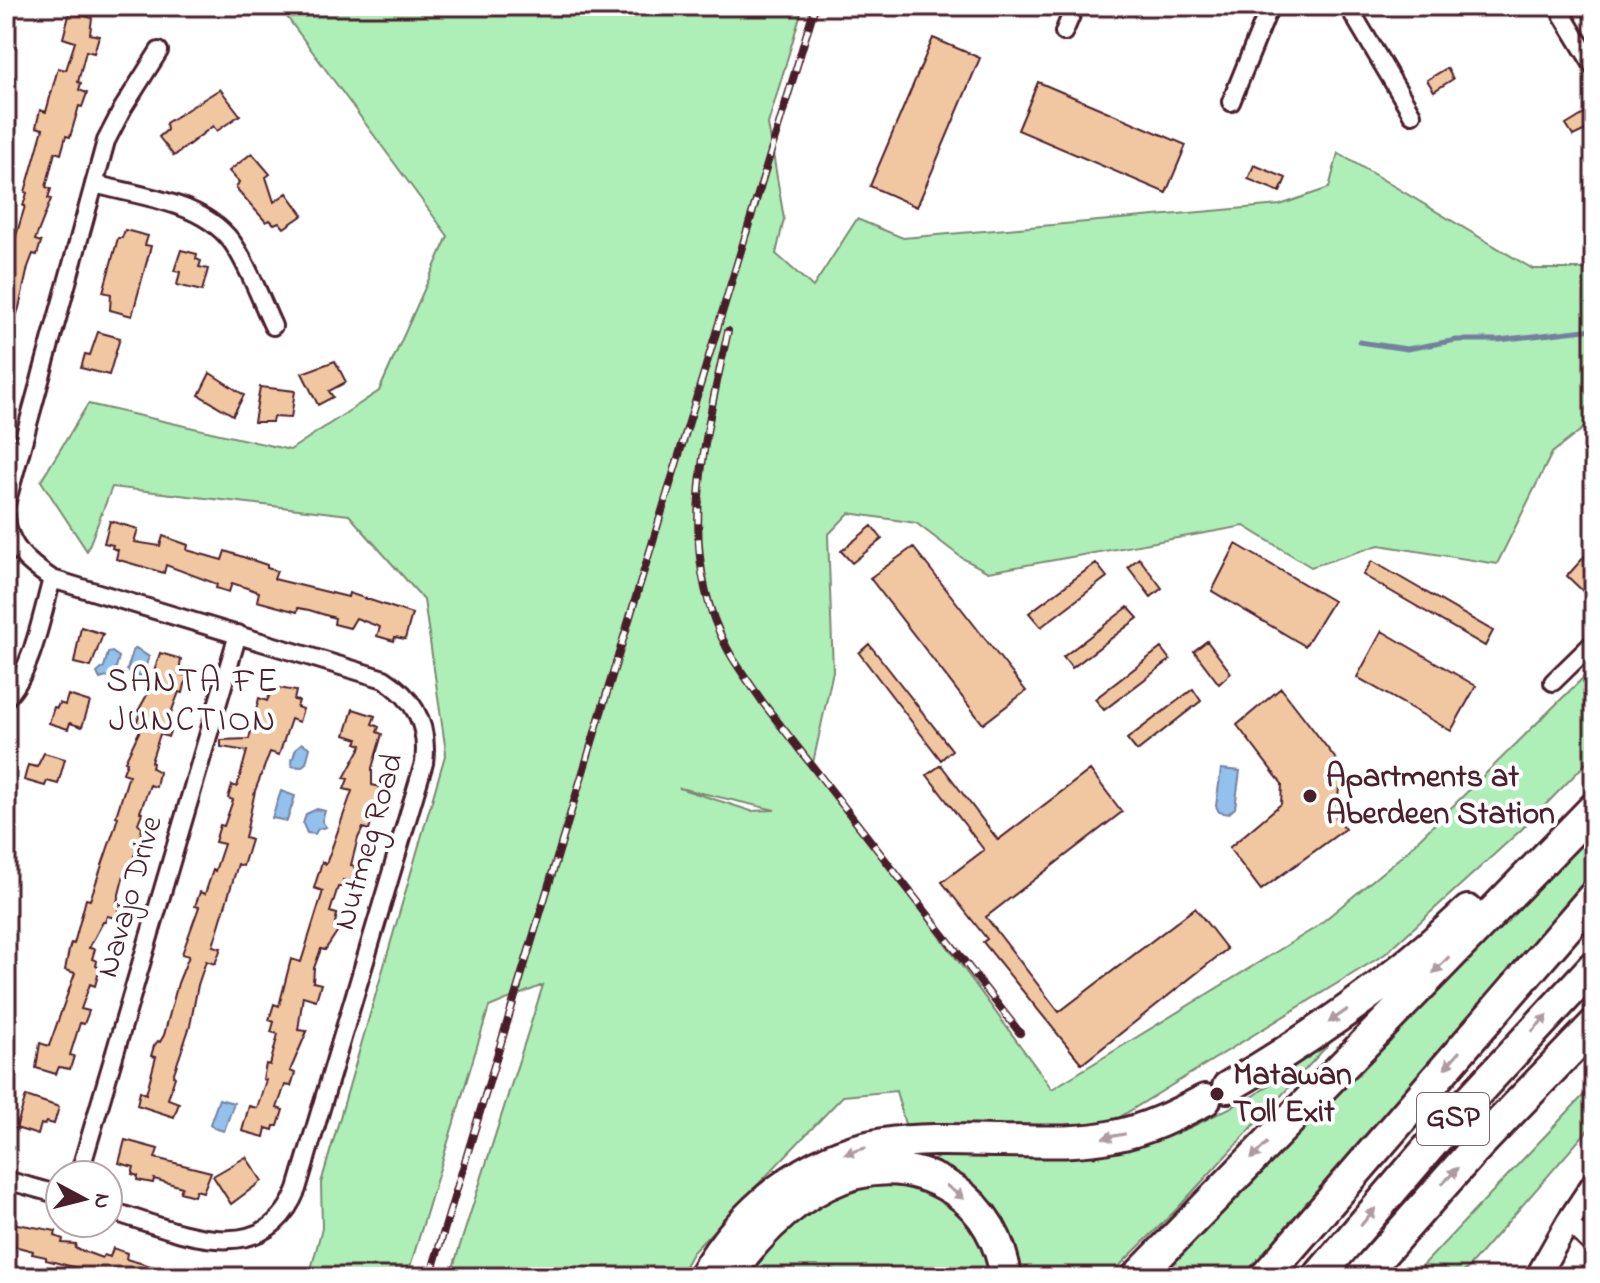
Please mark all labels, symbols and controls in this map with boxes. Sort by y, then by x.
district label: SANTA FE JUNCTION [106,658,280,747]
street label: Nutmeg Road [322,748,418,936]
place label: Apartments at Aberdeen Station [1326,755,1555,839]
marker: Apartments at Aberdeen Station [1301,787,1319,805]
street label: Navajo Drive [85,810,177,983]
one-way arrow [1432,955,1451,974]
one-way arrow [1327,1008,1348,1023]
one-way arrow [1531,1014,1549,1033]
one-way arrow [1444,1049,1461,1069]
place label: Matawan Toll Exit [1233,1053,1352,1137]
marker: Matawan Toll Exit [1208,1085,1226,1103]
road number: GSP [1417,1093,1489,1145]
one-way arrow [1101,1130,1126,1143]
one-way arrow [1251,1141,1269,1160]
one-way arrow [843,1145,868,1157]
north arrow [44,1159,124,1239]
one-way arrow [1440,1167,1458,1186]
one-way arrow [945,1184,966,1200]
text: N [84,1192,118,1210]
one-way arrow [1359,1207,1375,1227]

